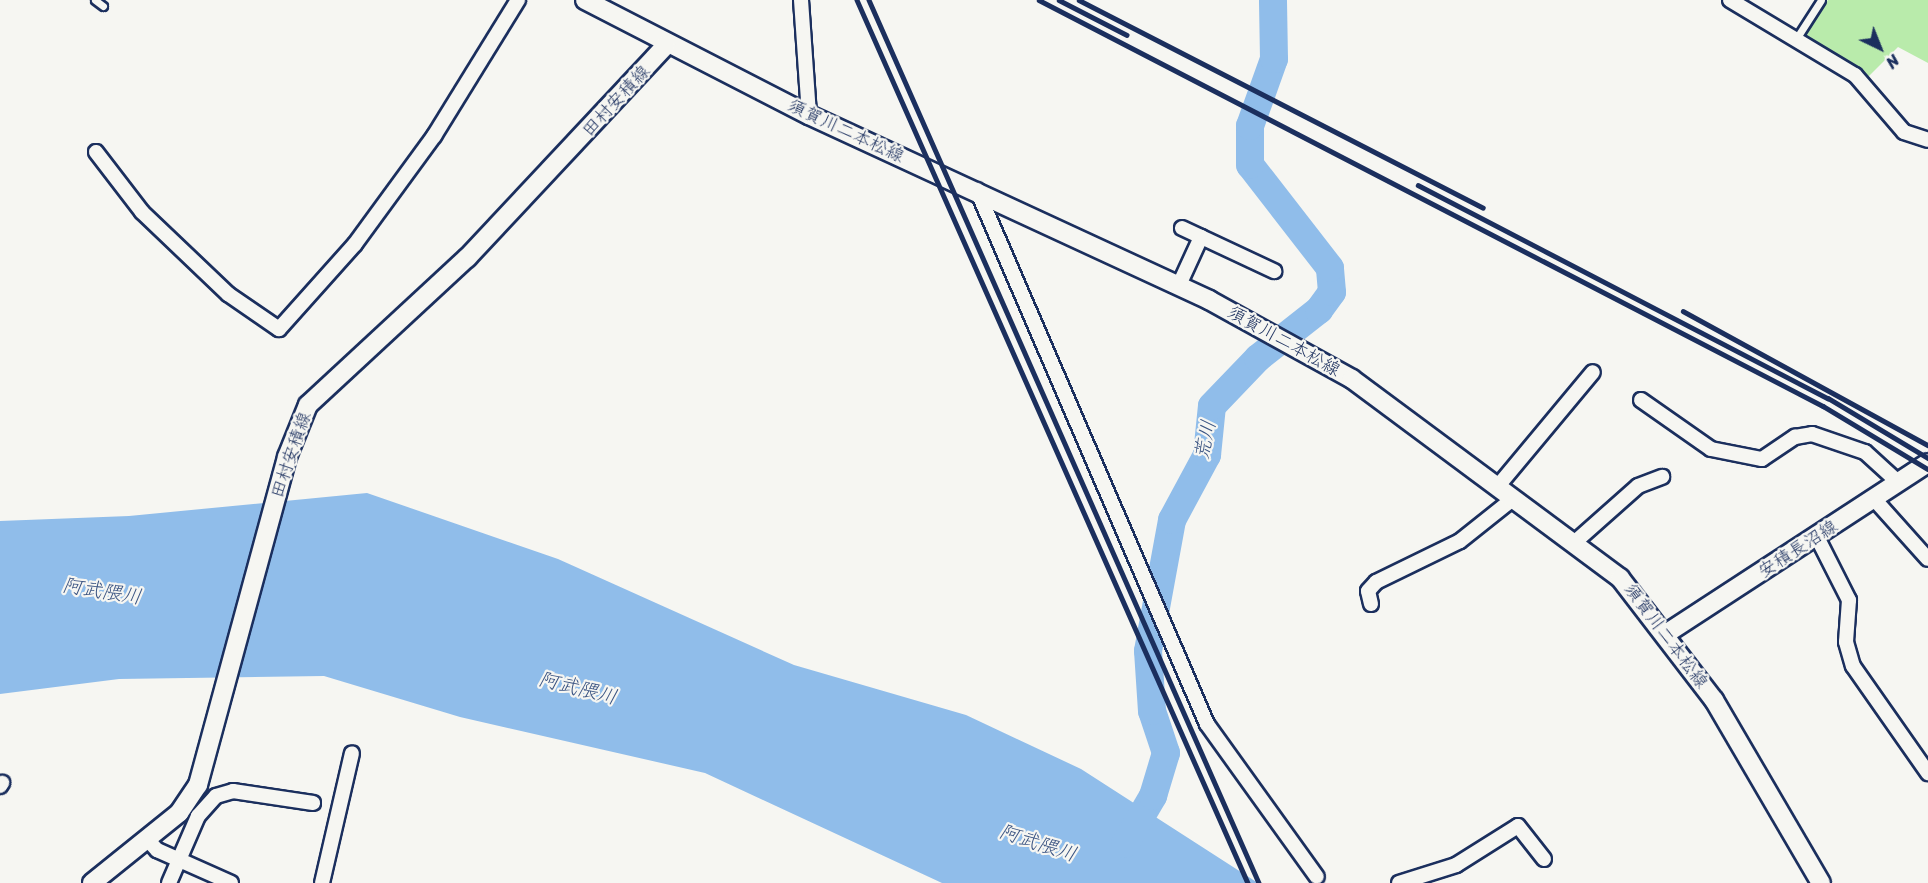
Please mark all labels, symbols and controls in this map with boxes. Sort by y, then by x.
north arrow [1850,18,1910,78]
text: N [1879,47,1907,76]
street label: 田村安積線 [577,61,655,141]
street label: 須賀川二本松線 [784,95,908,167]
street label: 須賀川二本松線 [1224,301,1344,381]
street label: 田村安積線 [266,409,316,501]
water label: 荒川 [1189,418,1221,462]
street label: 安積長沼線 [1754,515,1842,583]
water label: 阿武隈川 [61,573,143,609]
street label: 須賀川二本松線 [1619,579,1713,693]
water label: 阿武隈川 [536,667,620,709]
water label: 阿武隈川 [996,819,1080,867]

